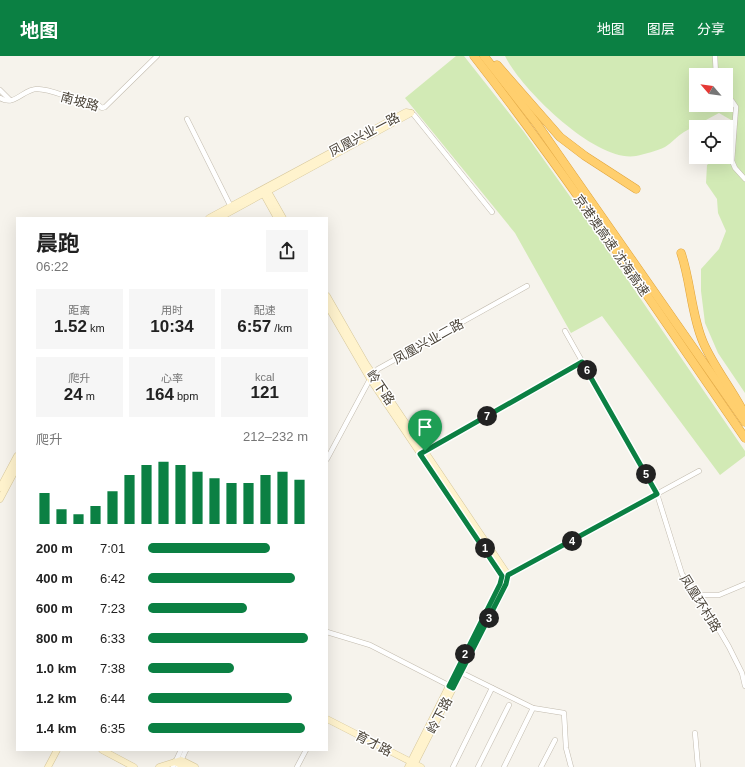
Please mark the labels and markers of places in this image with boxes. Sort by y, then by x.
pin: 6 [577,360,597,380]
pin: 7 [477,406,497,426]
pin [408,410,442,451]
pin: 5 [636,464,656,484]
pin: 4 [562,531,582,551]
pin: 1 [475,538,495,558]
pin: 3 [479,608,499,628]
pin: 2 [455,644,475,664]

